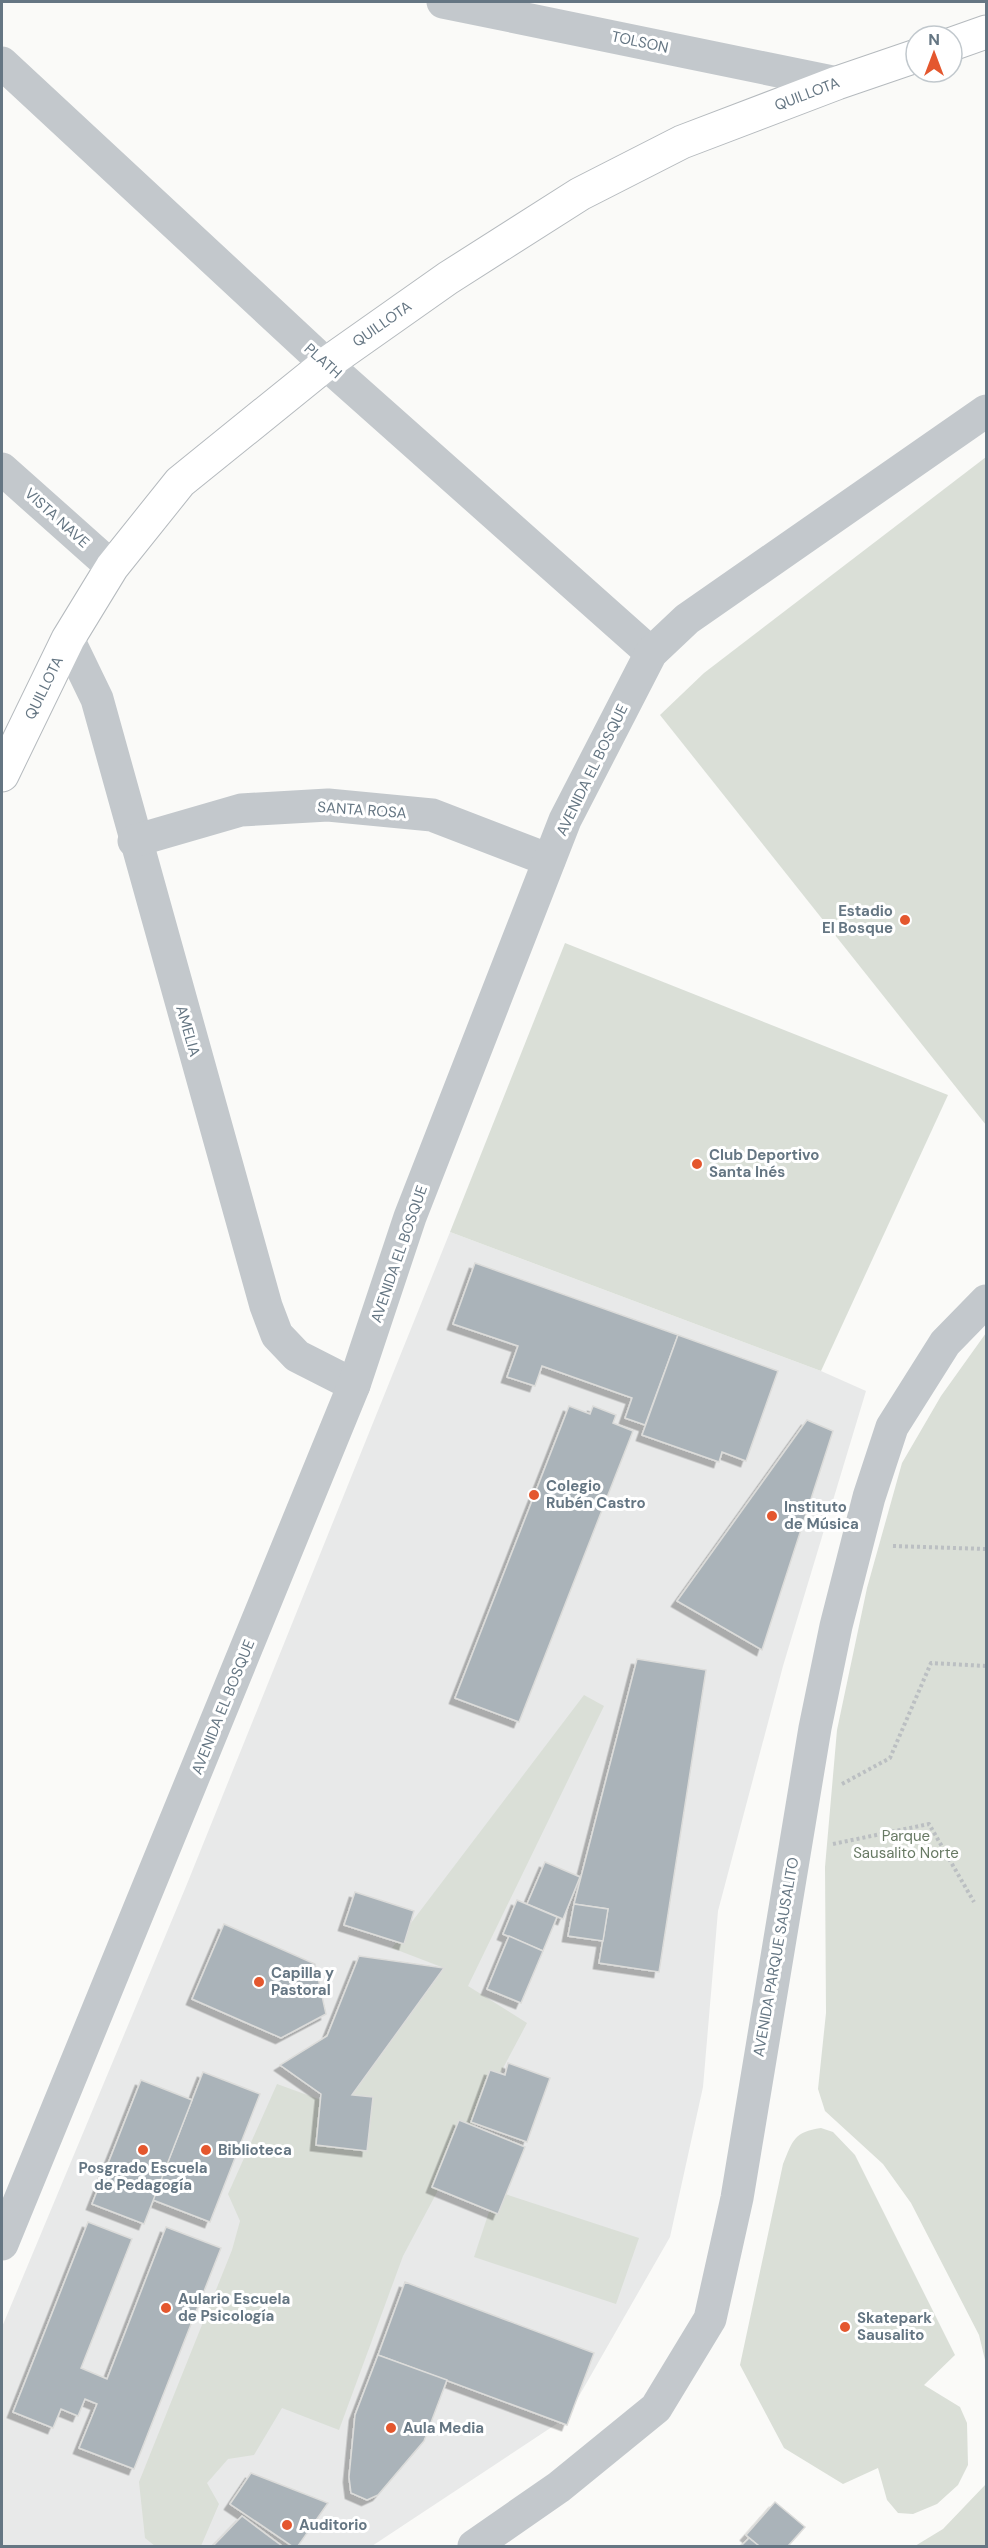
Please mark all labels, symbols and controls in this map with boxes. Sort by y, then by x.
north arrow [904,24,964,84]
street label: TOLSON [610,26,670,58]
text: N [928,29,940,50]
street label: QUILLOTA [772,72,842,116]
street label: QUILLOTA [348,296,416,352]
street label: PLATH [300,339,346,383]
street label: VISTA NAVE [20,484,94,552]
street label: QUILLOTA [20,653,68,723]
street label: AVENIDA EL BOSQUE [551,701,633,839]
street label: SANTA ROSA [317,797,407,823]
place label: Estadio El Bosque [822,901,893,938]
marker: Estadio El Bosque [898,913,912,927]
street label: AMELIA [171,1003,205,1059]
place label: Club Deportivo Santa Inés [709,1145,819,1182]
marker: Club Deportivo Santa Inés [690,1157,704,1171]
street label: AVENIDA EL BOSQUE [366,1183,432,1325]
place label: Colegio Rubén Castro [546,1476,646,1513]
marker: Colegio Rubén Castro [527,1488,541,1502]
place label: Instituto de Música [784,1497,859,1534]
marker: Instituto de Música [765,1509,779,1523]
street label: AVENIDA EL BOSQUE [187,1636,259,1778]
park label: Parque Sausalito Norte [853,1826,959,1863]
street label: AVENIDA PARQUE SAUSALITO [749,1856,803,2058]
place label: Capilla y Pastoral [271,1963,334,2000]
marker: Capilla y Pastoral [252,1975,266,1989]
place label: Biblioteca [218,2140,292,2160]
marker: Posgrado Escuela de Pedagogía [136,2143,150,2157]
marker: Biblioteca [199,2143,213,2157]
place label: Posgrado Escuela de Pedagogía [78,2158,208,2195]
place label: Aulario Escuela de Psicología [178,2289,290,2326]
marker: Aulario Escuela de Psicología [159,2301,173,2315]
place label: Skatepark Sausalito [857,2308,932,2345]
marker: Skatepark Sausalito [838,2320,852,2334]
place label: Aula Media [403,2418,484,2438]
marker: Aula Media [384,2421,398,2435]
place label: Auditorio [299,2515,368,2535]
marker: Auditorio [280,2518,294,2532]

